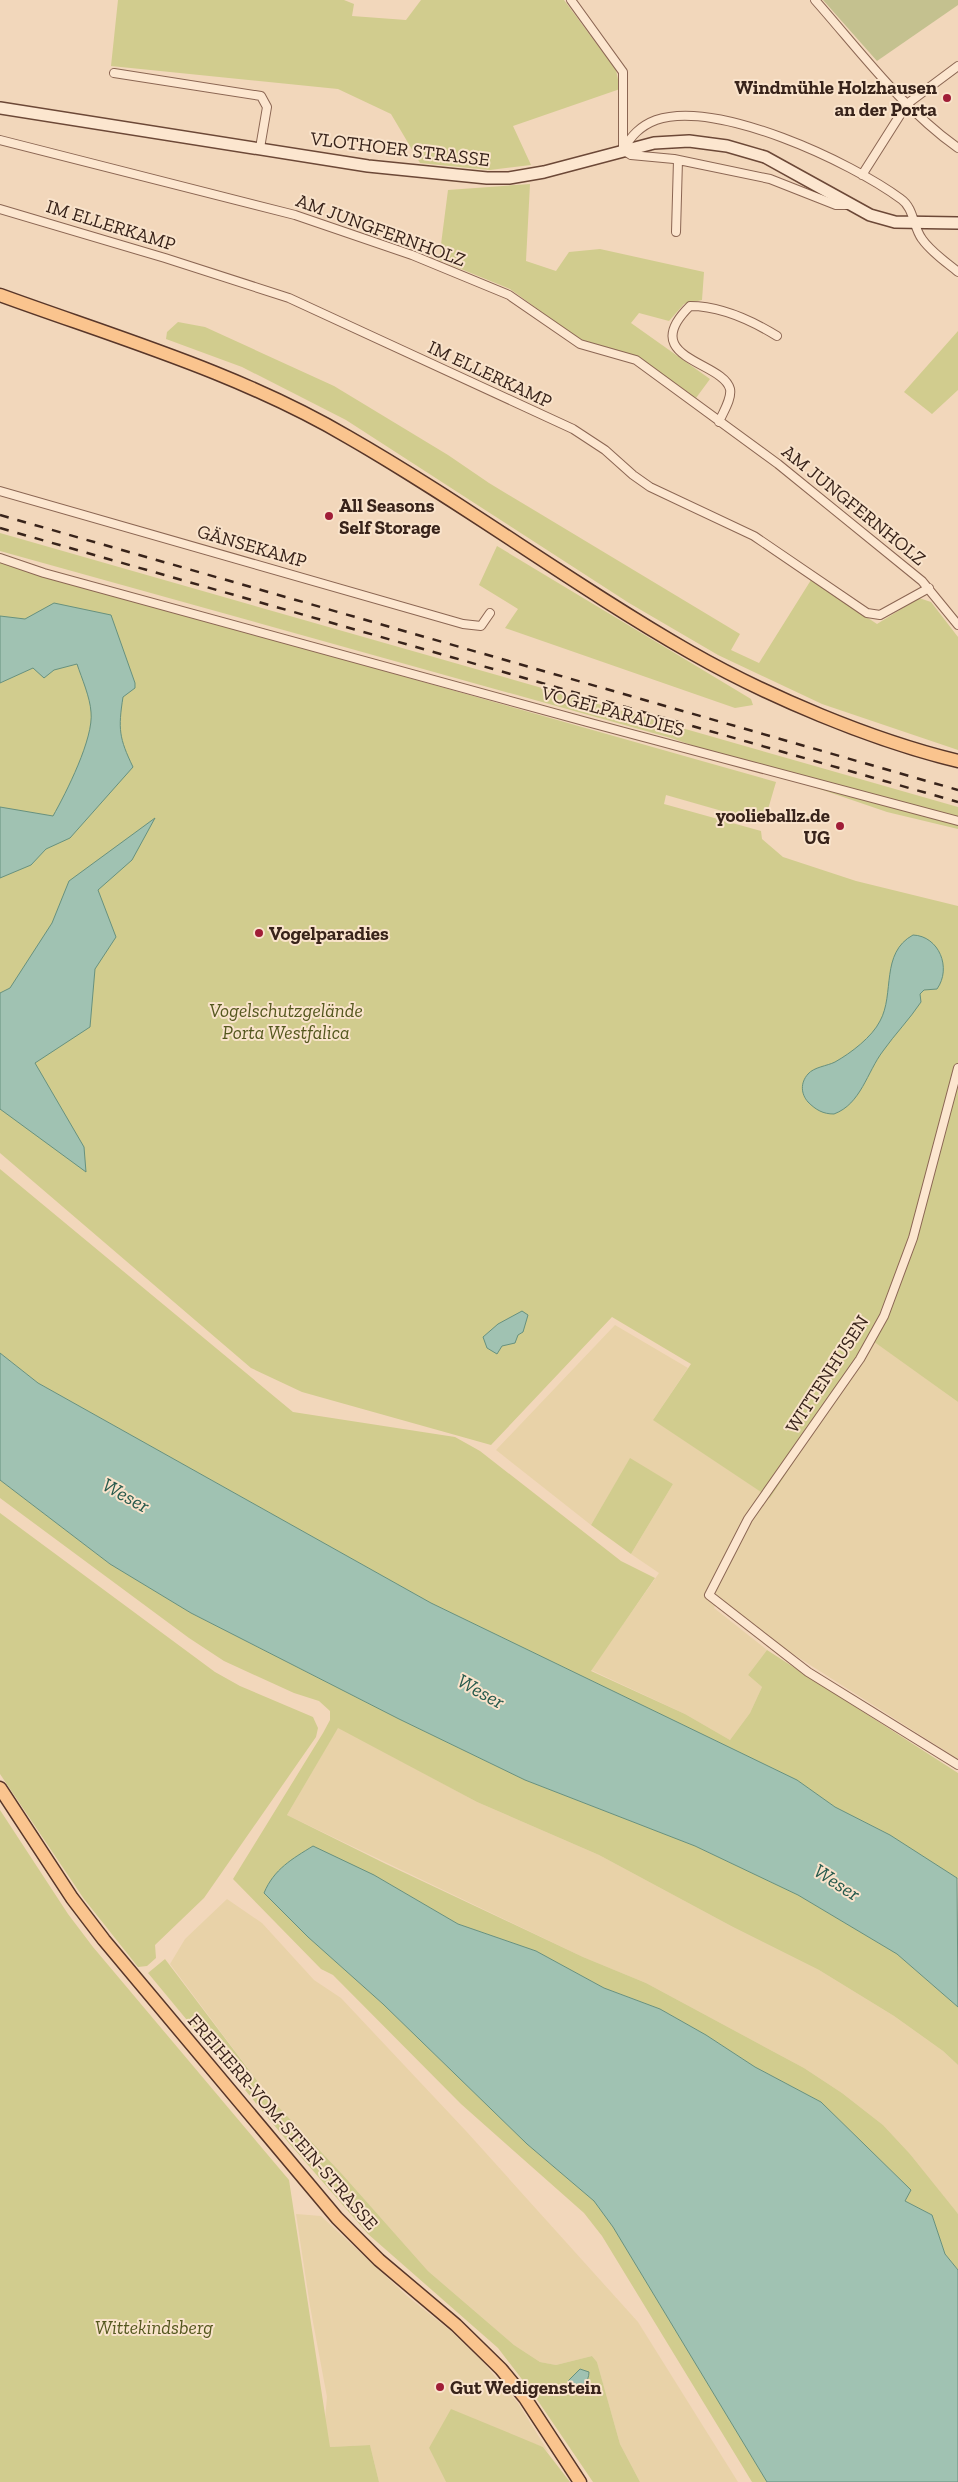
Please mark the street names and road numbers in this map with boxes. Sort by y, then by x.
street label: VLOTHOER STRASSE [308,126,491,171]
street label: AM JUNGFERNHOLZ [293,189,469,271]
street label: IM ELLERKAMP [43,194,179,256]
street label: IM ELLERKAMP [424,335,556,413]
street label: AM JUNGFERNHOLZ [777,440,931,570]
street label: GÄNSEKAMP [195,519,309,573]
street label: VOGELPARADIES [538,681,687,741]
street label: WITTENHUSEN [780,1311,874,1437]
street label: FREIHERR-VOM-STEIN-STRASSE [183,2009,383,2235]

